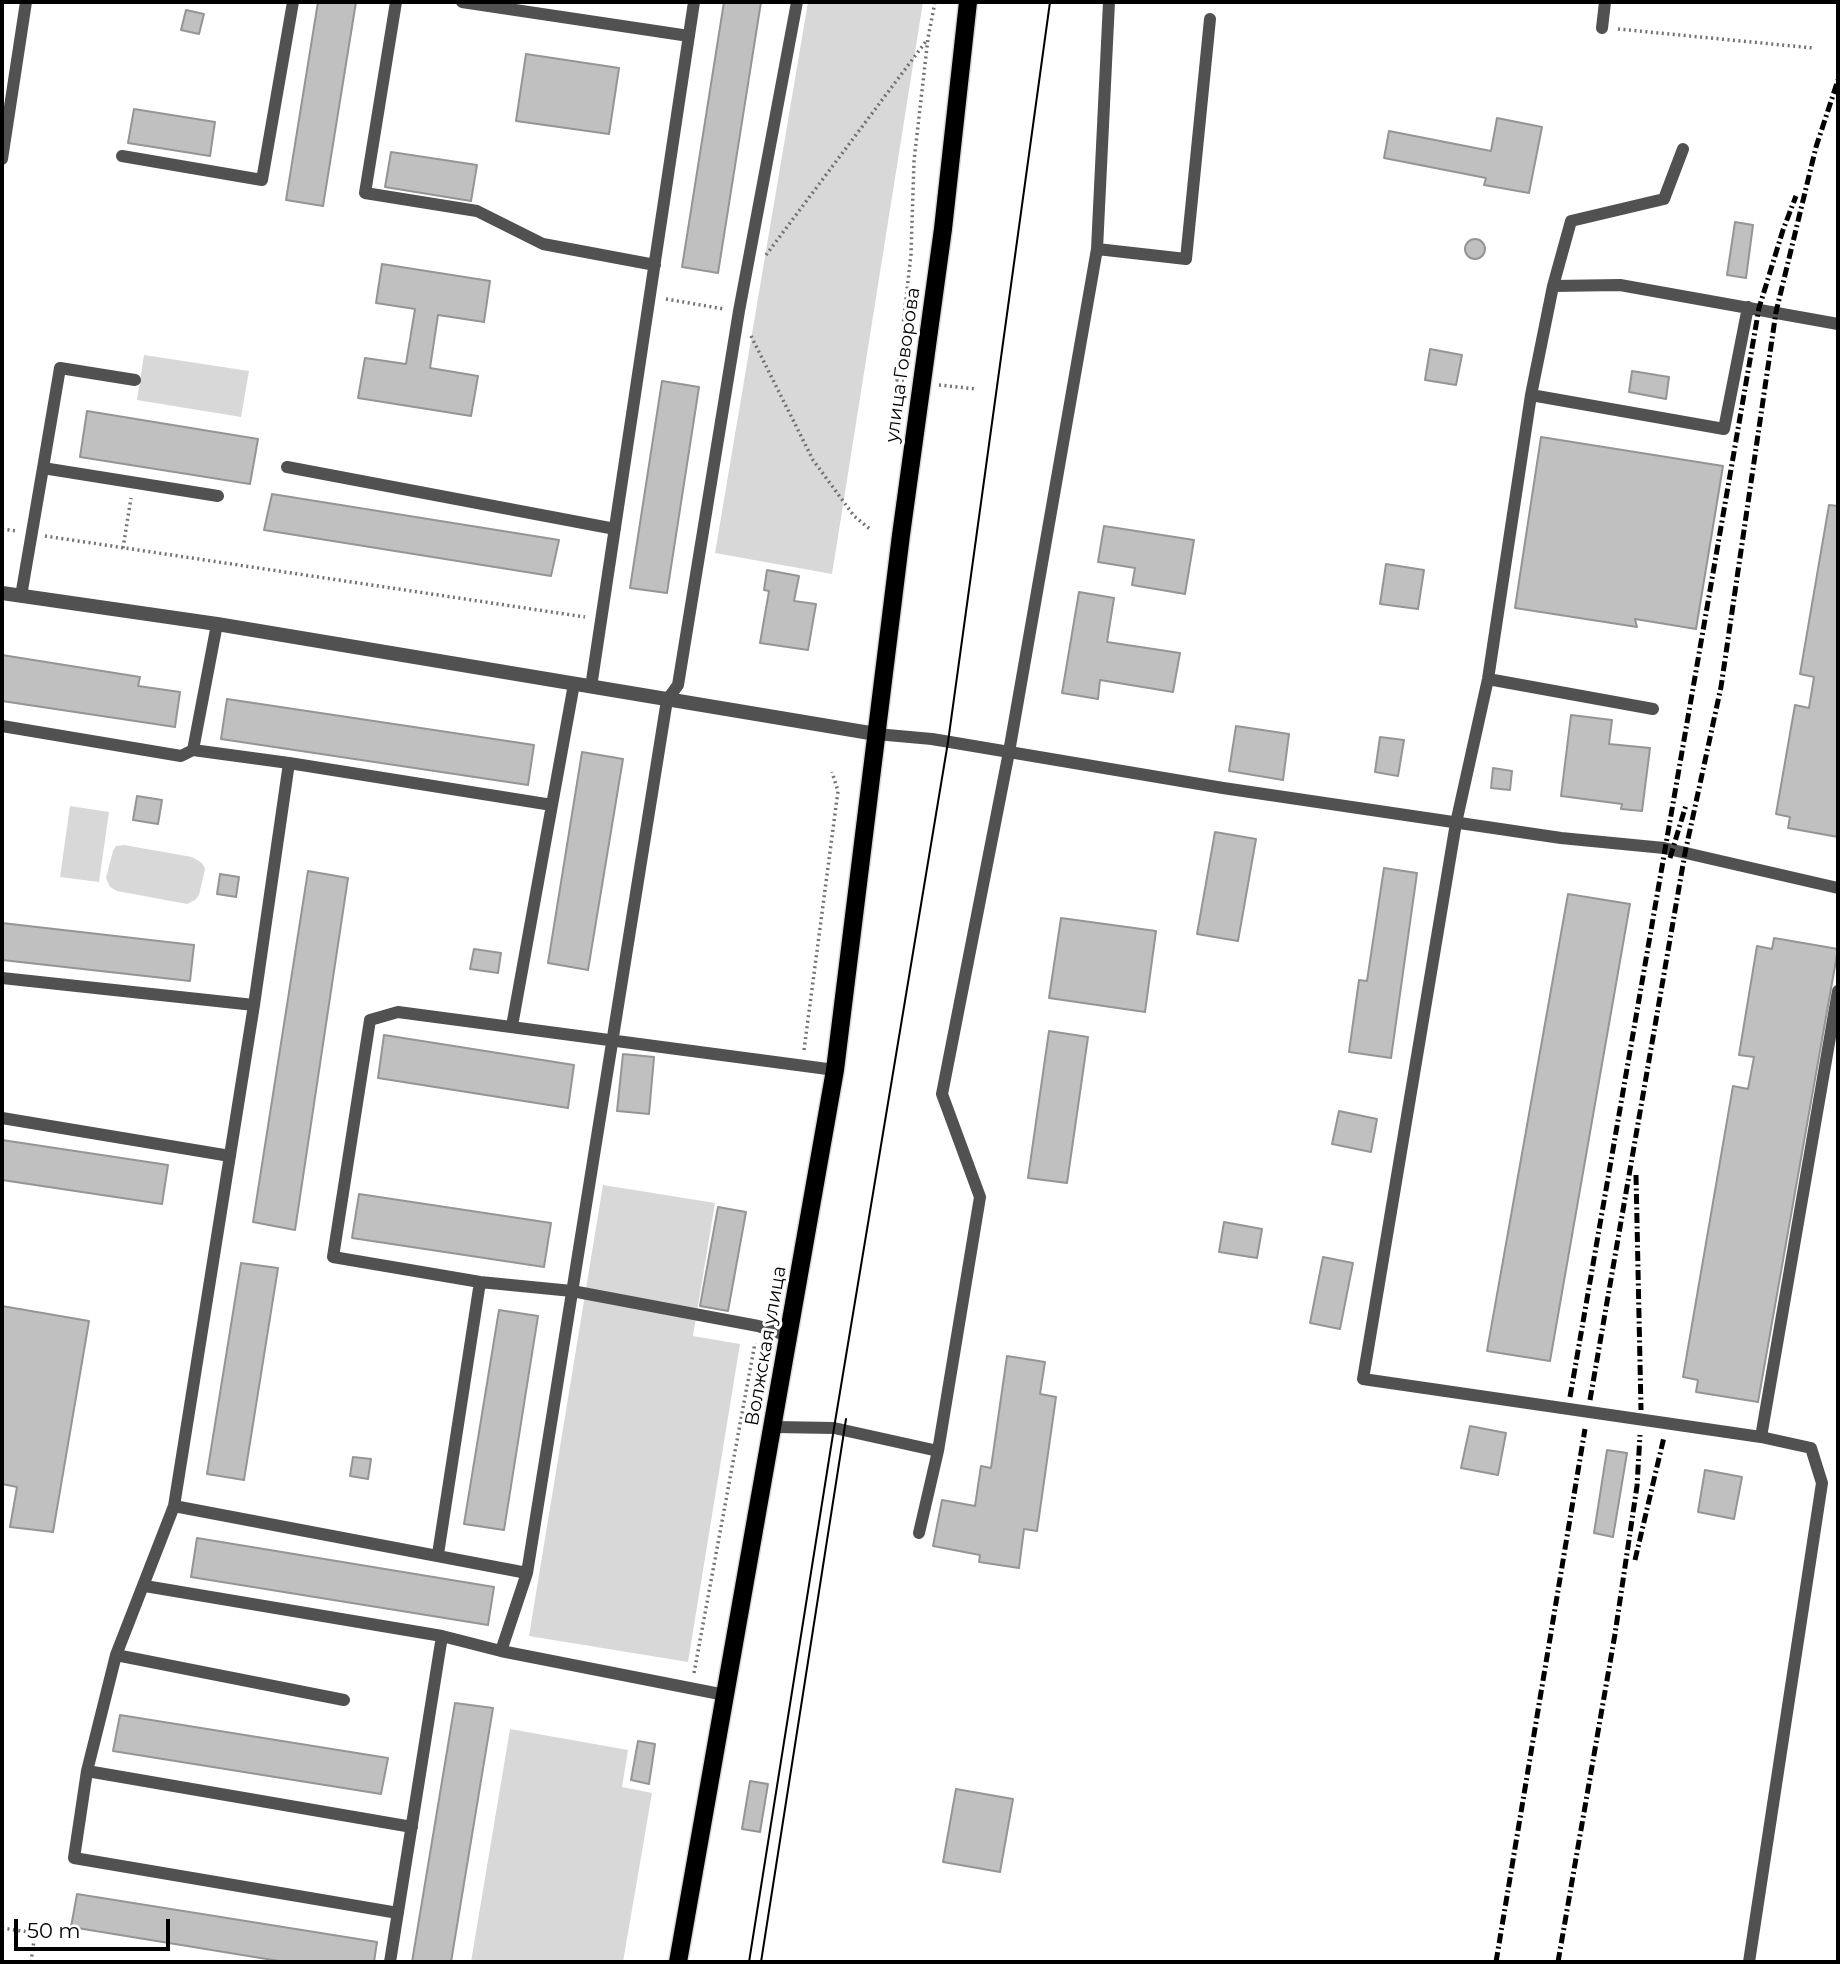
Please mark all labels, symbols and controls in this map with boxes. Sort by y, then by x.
street label: улица Говорова [881,286,925,444]
street label: Волжская улица [741,1264,791,1428]
scale bar [18,1904,173,1948]
text: 50 m [27,1918,81,1943]

